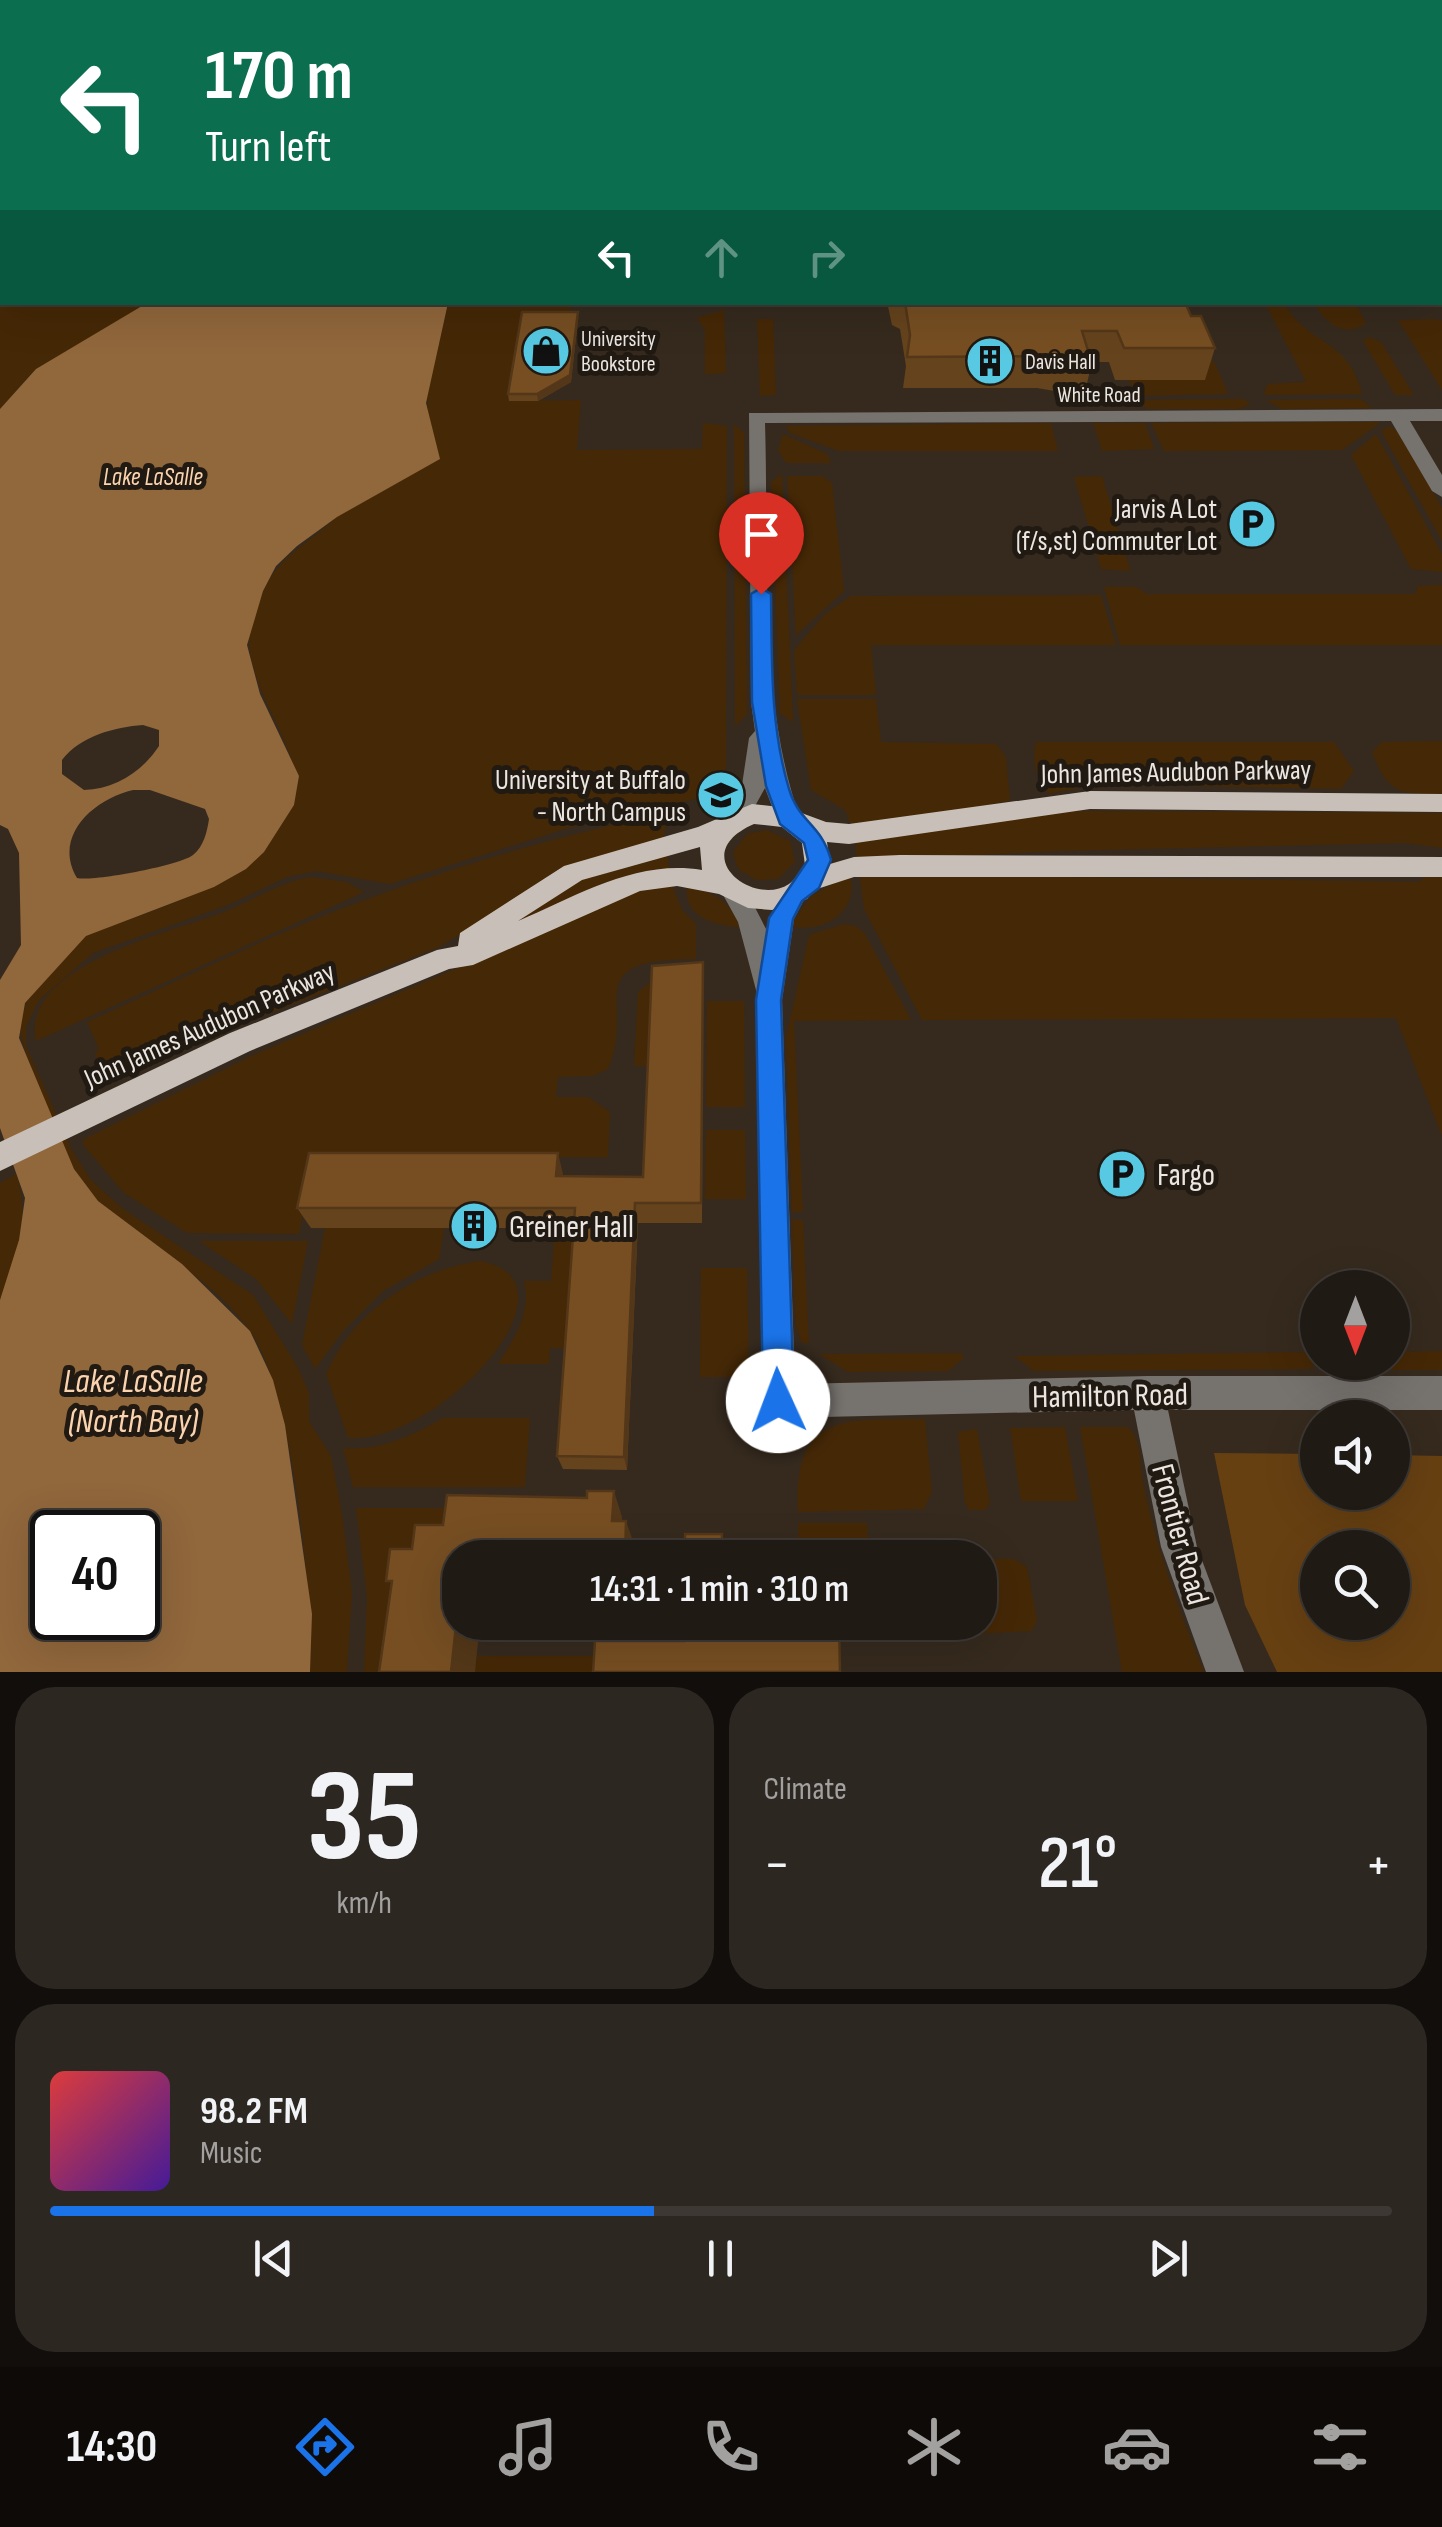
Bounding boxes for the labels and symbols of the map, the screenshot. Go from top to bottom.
shop icon: University Bookstore [520,325,572,377]
place label: University Bookstore [581,326,656,378]
building icon: Davis Hall [964,335,1016,387]
place label: Davis Hall [1025,349,1096,376]
street label: White Road [1057,382,1141,409]
water label: Lake LaSalle [103,462,203,493]
pin [719,492,804,595]
place label: Jarvis A Lot (f/s,st) Commuter Lot [1016,493,1217,558]
parking icon: Jarvis A Lot (f/s,st) Commuter Lot [1226,498,1278,550]
street label: John James Audubon Parkway [1039,754,1312,791]
place label: University at Buffalo - North Campus [495,764,686,829]
school or university icon: University at Buffalo - North Campus [695,769,747,821]
street label: John James Audubon Parkway [78,955,340,1096]
parking icon: Fargo [1096,1148,1148,1200]
place label: Fargo [1157,1156,1215,1195]
building icon: Greiner Hall [448,1200,500,1252]
place label: Greiner Hall [509,1208,634,1247]
north arrow [1300,1270,1410,1380]
position arrow [726,1349,830,1453]
water label: Lake LaSalle (North Bay) [63,1360,203,1443]
street label: Hamilton Road [1032,1376,1188,1417]
street label: Frontier Road [1142,1460,1217,1609]
speed limit sign: 40 [30,1510,160,1640]

